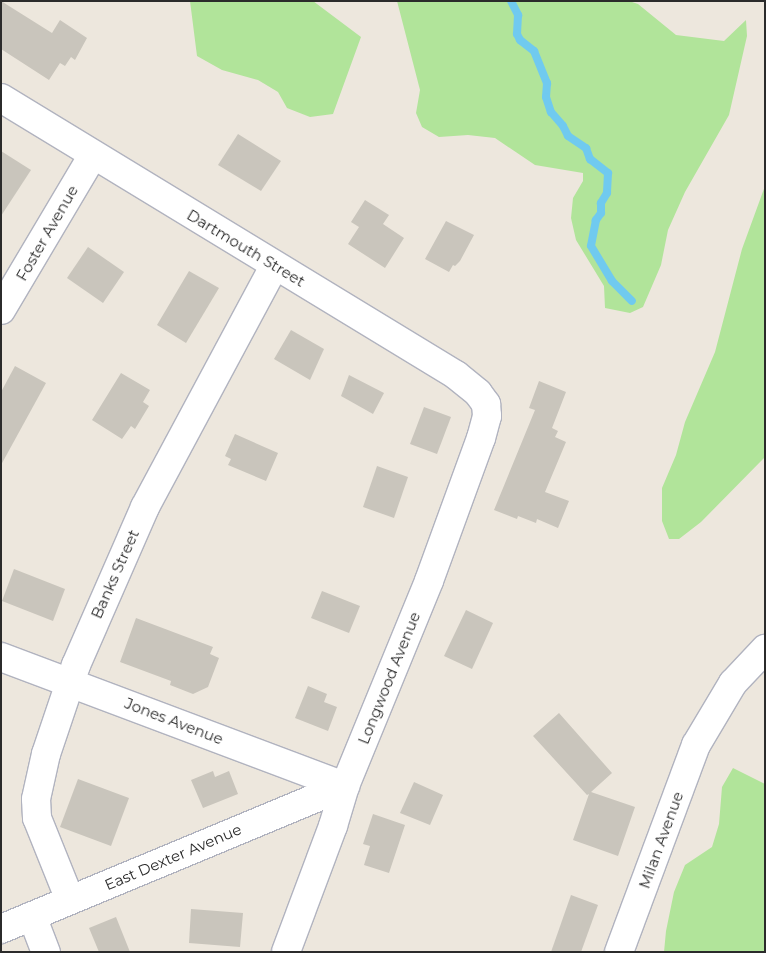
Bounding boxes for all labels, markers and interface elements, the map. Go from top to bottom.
street label: Foster Avenue [12,182,82,284]
street label: Dartmouth Street [184,206,308,290]
street label: Banks Street [87,527,143,621]
street label: Longwood Avenue [354,609,424,747]
street label: Jones Avenue [122,694,226,748]
street label: Milan Avenue [635,789,687,891]
street label: East Dexter Avenue [102,820,244,894]

